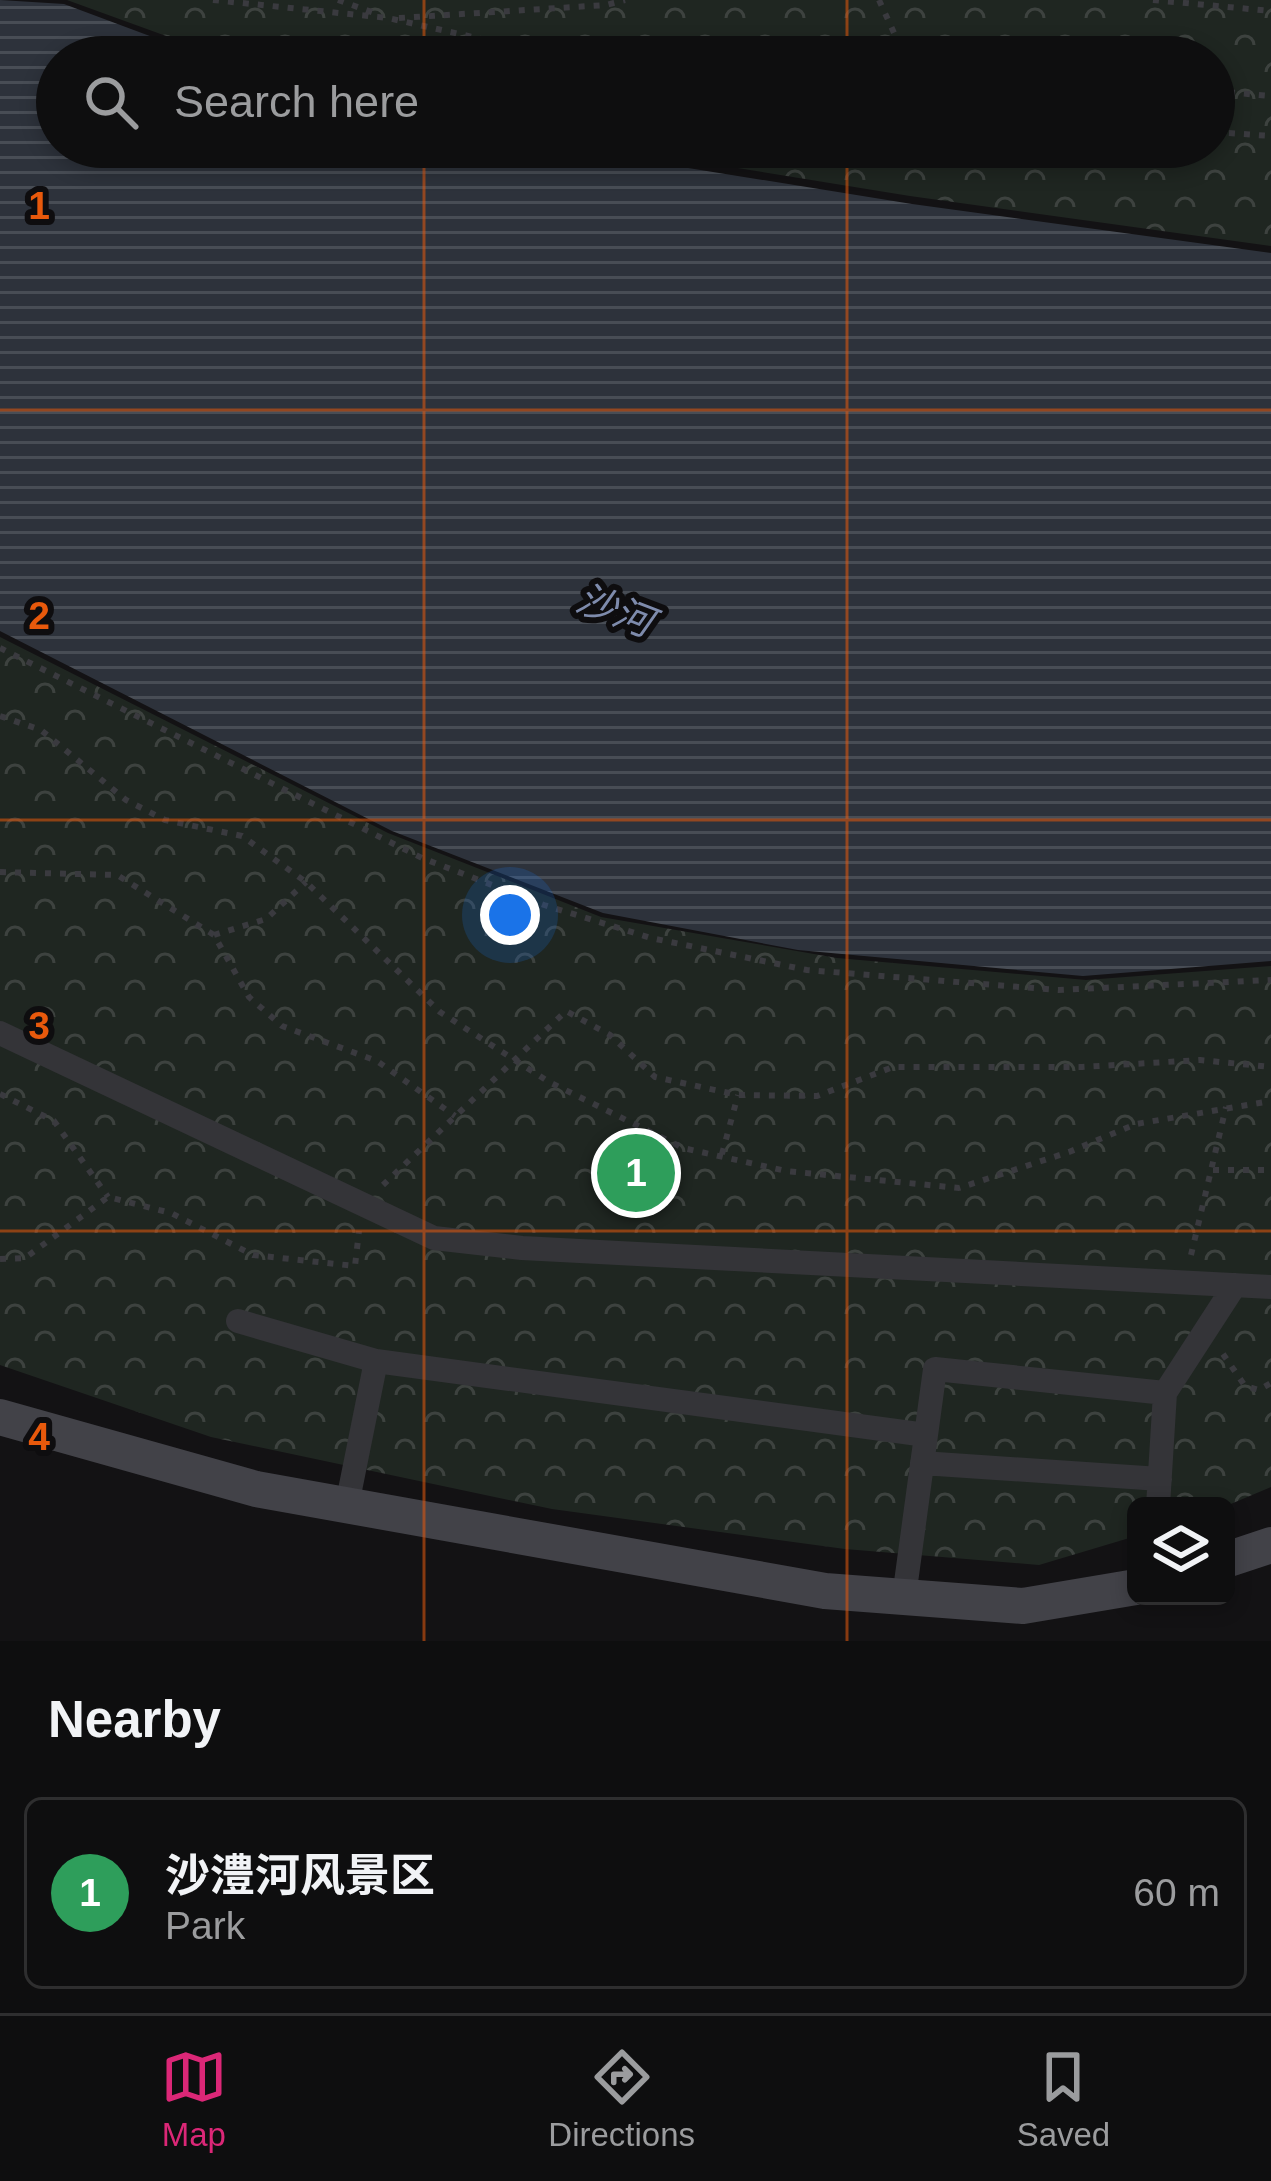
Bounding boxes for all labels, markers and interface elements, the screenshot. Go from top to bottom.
search box [36,36,1235,168]
icon: search [78,69,144,135]
text: Search here [174,76,419,127]
text: 1 [28,184,50,227]
water label: 沙河 [571,576,665,647]
text: 2 [28,594,50,637]
your location [480,885,540,945]
text: 3 [28,1004,50,1047]
pin: 1 [597,1128,675,1218]
text: 4 [28,1415,50,1458]
map controls [1127,1497,1235,1605]
button: layers [1127,1497,1235,1605]
text: Nearby [48,1691,221,1748]
text: 沙澧河风景区 [165,1850,435,1901]
text: 1 [79,1871,101,1914]
text: 60 m [1133,1871,1220,1914]
text: Park [165,1904,245,1947]
tab: Map [161,2044,227,2154]
tab: Directions [548,2044,695,2154]
tab: Saved [1017,2044,1110,2154]

